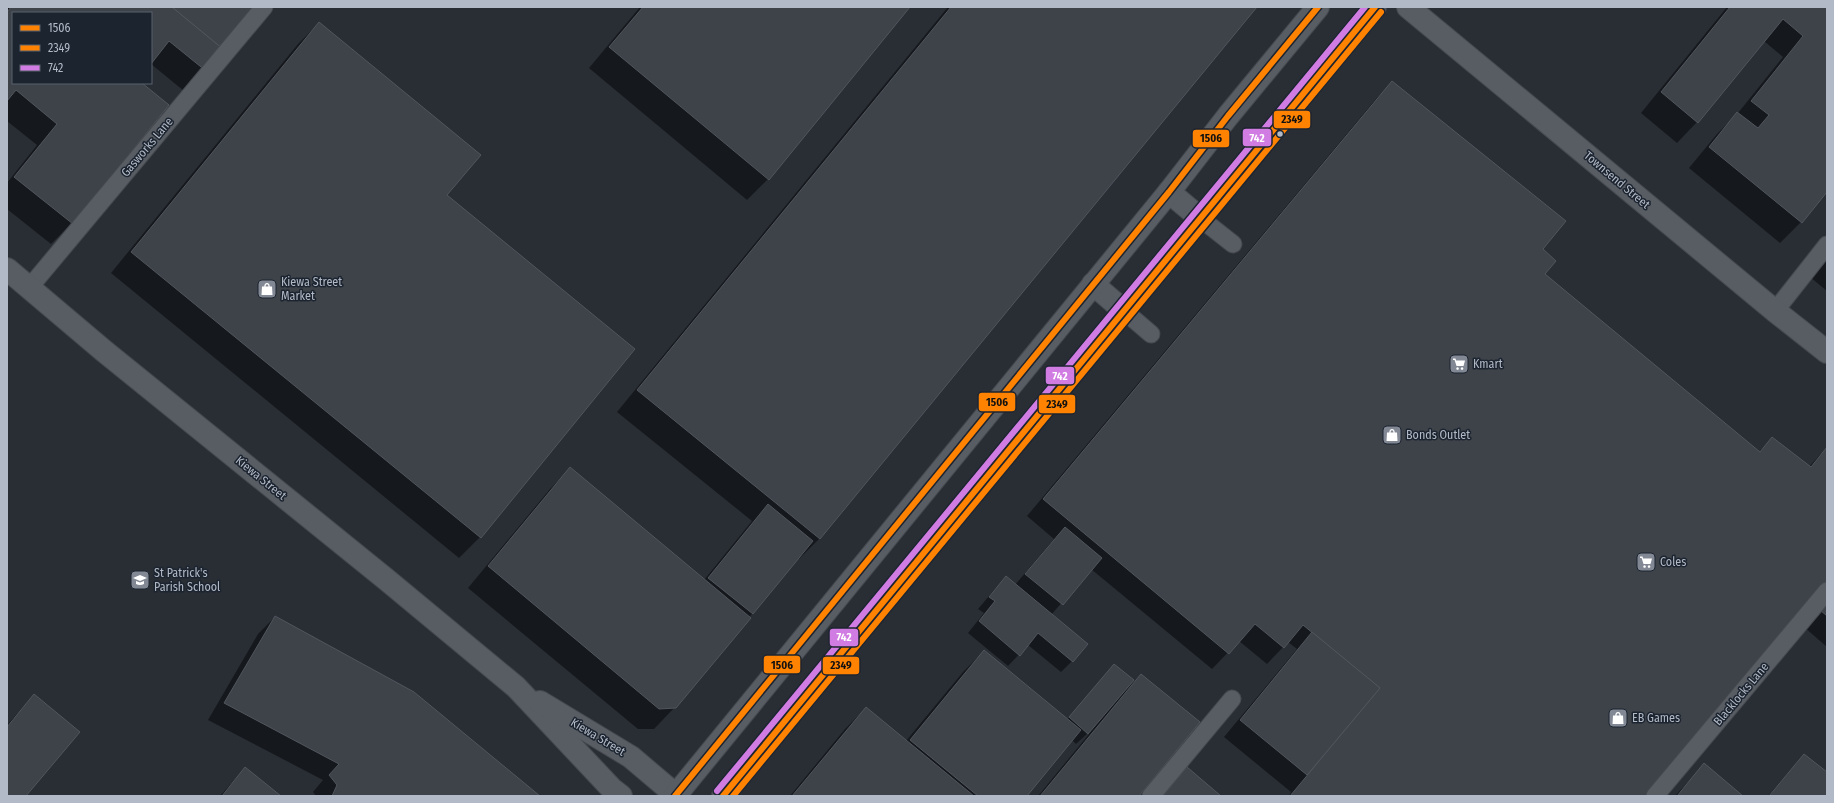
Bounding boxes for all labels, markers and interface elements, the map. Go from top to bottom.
legend [12,12,152,84]
text: 1506 [48,21,70,35]
text: 2349 [48,41,70,55]
text: 742 [48,61,63,75]
line badge: 2349 [1273,110,1311,129]
text: 2349 [1280,113,1303,126]
street label: Gasworks Lane [118,115,176,179]
line badge: 742 [1242,128,1272,147]
line badge: 1506 [1192,129,1230,148]
unlabelled marker [1275,129,1285,139]
text: 1506 [1200,132,1222,145]
text: 742 [1250,132,1264,145]
street label: Townsend Street [1581,148,1653,212]
place label: Kiewa Street Market [281,275,342,303]
shop icon: Kiewa Street Market [256,278,278,300]
supermarket icon: Kmart [1448,353,1470,375]
place label: Kmart [1473,357,1503,371]
line badge: 742 [1045,366,1075,385]
text: 742 [1053,370,1067,383]
line badge: 1506 [978,392,1016,412]
line badge: 2349 [1038,394,1076,414]
text: 1506 [986,396,1008,409]
text: 2349 [1045,398,1068,411]
shop icon: Bonds Outlet [1381,424,1403,446]
place label: Bonds Outlet [1406,428,1470,442]
street label: Kiewa Street [233,453,289,503]
supermarket icon: Coles [1635,551,1657,573]
place label: Coles [1660,555,1686,569]
place label: St Patrick's Parish School [154,566,220,594]
school or university icon: St Patrick's Parish School [129,569,151,591]
line badge: 742 [829,628,859,647]
text: 742 [837,631,851,644]
line badge: 1506 [763,655,801,674]
line badge: 2349 [822,656,860,675]
text: 1506 [771,659,793,672]
text: 2349 [829,659,852,672]
street label: Blacklocks Lane [1711,660,1771,728]
shop icon: EB Games [1607,707,1629,729]
place label: EB Games [1632,711,1680,725]
street label: Kiewa Street [568,715,628,759]

